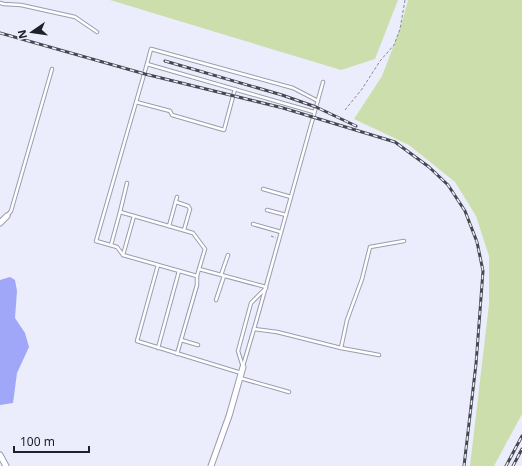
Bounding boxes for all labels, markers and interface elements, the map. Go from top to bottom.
north arrow [12,12,52,52]
text: N [13,28,30,40]
scale bar [14,428,89,454]
text: 100 m [20,433,55,450]

